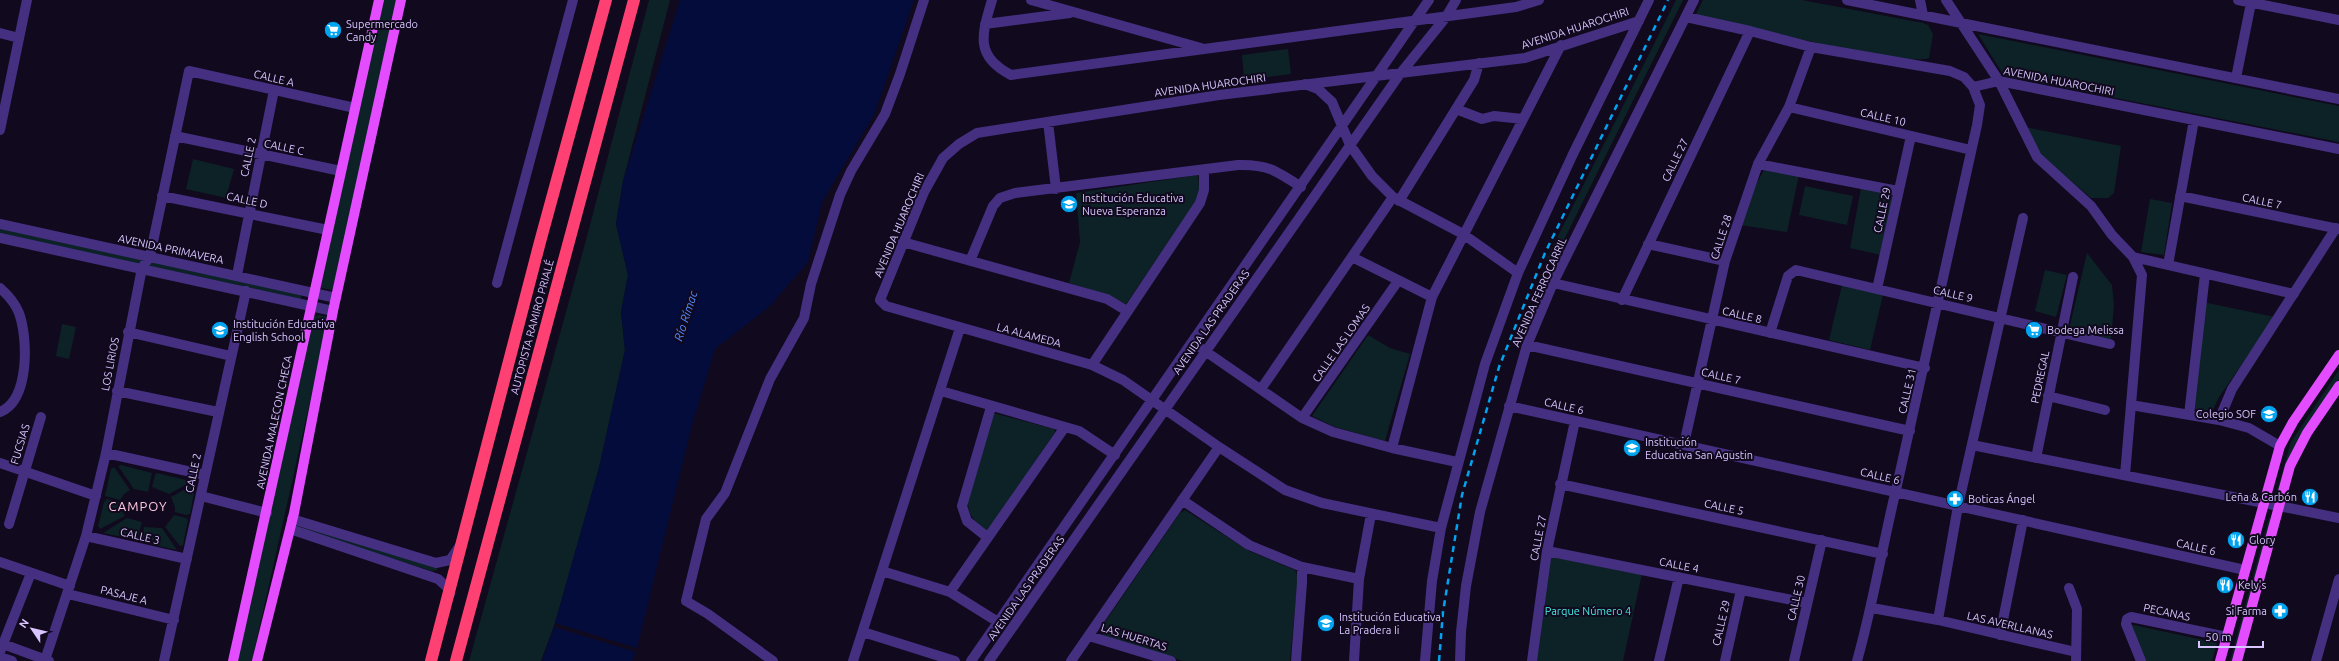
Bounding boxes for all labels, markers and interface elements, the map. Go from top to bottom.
street label: AVENIDA HUAROCHIRI [1520,5,1630,51]
place label: Supermercado Candy [346,18,418,43]
supermarket icon: Supermercado Candy [323,20,343,40]
street label: AVENIDA HUAROCHIRI [2003,64,2115,98]
street label: CALLE A [253,68,296,89]
street label: AVENIDA HUAROCHIRI [1154,71,1266,99]
street label: CALLE 10 [1859,106,1907,128]
street label: CALLE 2 [238,136,258,178]
street label: CALLE 27 [1659,136,1691,184]
street label: CALLE C [263,137,305,157]
street label: AVENIDA HUAROCHIRI [872,171,926,279]
street label: CALLE 29 [1871,186,1893,234]
street label: CALLE D [225,190,269,210]
street label: CALLE 7 [2241,191,2283,211]
place label: Institución Educativa Nueva Esperanza [1082,192,1184,217]
school or university icon: Institución Educativa Nueva Esperanza [1059,194,1079,214]
street label: CALLE 28 [1708,213,1734,261]
street label: AVENIDA PRIMAVERA [117,232,226,266]
street label: AVENIDA FERROCARRIL [1509,235,1569,348]
street label: AUTOPISTA RAMIRO PRIALÉ [507,258,556,396]
street label: AVENIDA LAS PRADERAS [1170,267,1252,376]
street label: CALLE 9 [1932,284,1974,304]
water label: Río Rímac [671,289,700,343]
street label: CALLE LAS LOMAS [1310,302,1372,384]
street label: CALLE 8 [1721,305,1763,325]
place label: Institución Educativa English School [233,318,335,343]
school or university icon: Institución Educativa English School [210,320,230,340]
supermarket icon: Bodega Melissa [2024,320,2044,340]
street label: LA ALAMEDA [995,321,1063,350]
place label: Bodega Melissa [2047,324,2124,336]
street label: LOS LIRIOS [99,336,121,392]
street label: PEDREGAL [2029,349,2052,404]
street label: AVENIDA MALECON CHECA [254,353,294,490]
street label: CALLE 7 [1700,366,1742,386]
street label: CALLE 31 [1896,367,1918,415]
street label: CALLE 6 [1543,396,1585,416]
school or university icon: Colegio SOF [2259,404,2279,424]
place label: Colegio SOF [2196,408,2256,420]
street label: FUCSIAS [8,422,32,466]
place label: Institución Educativa San Agustin [1645,436,1753,461]
school or university icon: Institución Educativa San Agustin [1622,438,1642,458]
street label: CALLE 2 [183,452,203,494]
street label: CALLE 6 [1859,466,1901,486]
restaurant icon: Leña & Carbón [2300,487,2320,507]
pharmacy icon: Boticas Ángel [1945,489,1965,509]
place label: Leña & Carbón [2225,491,2297,503]
place label: Boticas Ángel [1968,492,2035,505]
street label: CALLE 5 [1703,497,1745,517]
district label: CAMPOY [109,499,168,513]
street label: CALLE 27 [1528,514,1548,562]
street label: CALLE 3 [119,526,161,546]
restaurant icon: Glory [2226,530,2246,550]
street label: AVENIDA LAS PRADERAS [985,533,1067,642]
place label: Glory [2249,534,2276,546]
street label: CALLE 6 [2175,537,2217,557]
street label: CALLE 4 [1658,555,1700,575]
street label: CALLE 30 [1785,574,1807,622]
restaurant icon: Kely's [2215,575,2235,595]
place label: Kely's [2238,579,2266,591]
street label: PASAJE A [99,583,150,607]
street label: CALLE 29 [1710,599,1732,647]
street label: PECANAS [2142,601,2192,623]
pharmacy icon: Si Farma [2270,601,2290,621]
park label: Parque Número 4 [1545,605,1631,617]
place label: Si Farma [2226,605,2267,617]
north arrow [12,609,52,649]
street label: LAS AVERLLANAS [1966,609,2054,641]
place label: Institución Educativa La Pradera Ii [1339,611,1441,636]
school or university icon: Institución Educativa La Pradera Ii [1316,613,1336,633]
text: N [17,616,31,630]
street label: LAS HUERTAS [1100,621,1169,653]
scale bar [2199,623,2263,649]
text: 50 m [2205,630,2232,643]

